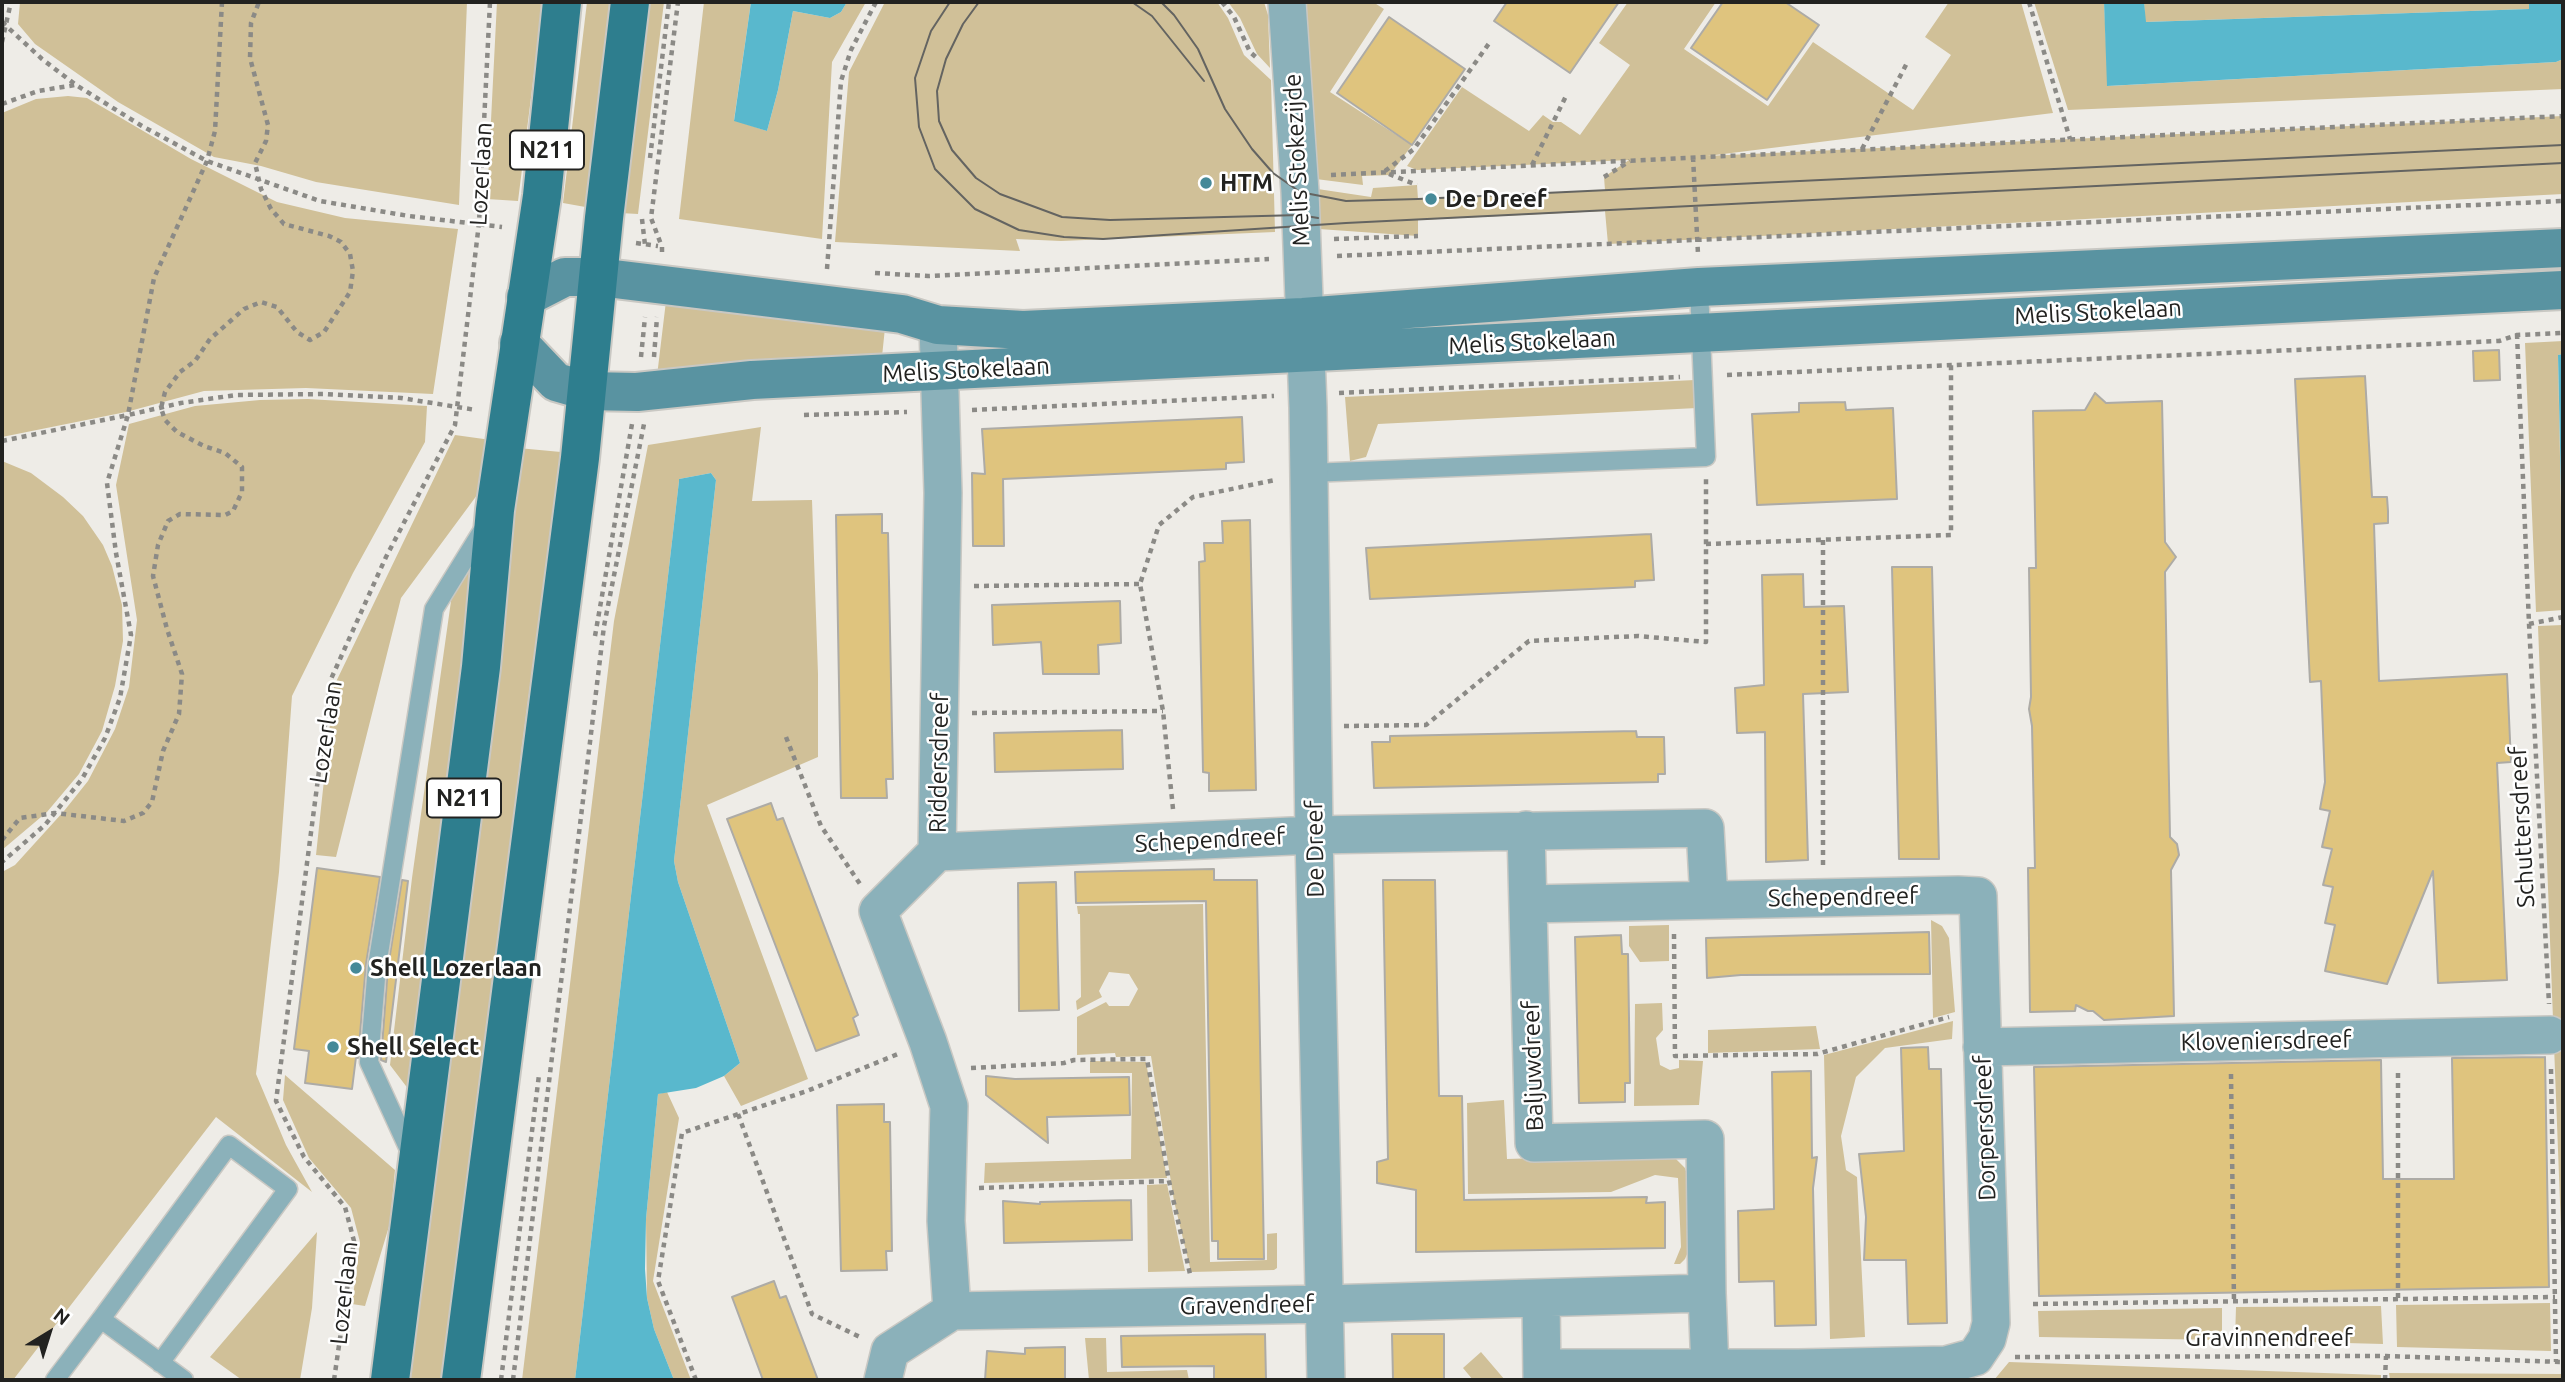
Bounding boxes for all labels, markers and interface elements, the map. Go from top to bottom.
street label: Melis Stokezijde [1278,73,1316,247]
street label: Lozerlaan [464,121,498,227]
road number: N211 [510,130,584,169]
place label: HTM [1220,169,1273,197]
marker: HTM [1198,175,1214,191]
place label: De Dreef [1445,185,1547,213]
marker: De Dreef [1423,191,1439,207]
street label: Melis Stokelaan [2013,293,2183,331]
street label: Melis Stokelaan [1447,323,1617,361]
street label: Melis Stokelaan [881,351,1051,389]
street label: Lozerlaan [304,678,348,786]
street label: Riddersdreef [923,693,955,833]
street label: Schuttersdreef [2503,746,2541,908]
road number: N211 [427,778,501,818]
street label: De Dreef [1300,800,1330,898]
street label: Schependreef [1134,822,1286,858]
street label: Schependreef [1768,881,1918,913]
place label: Shell Lozerlaan [370,954,542,982]
marker: Shell Lozerlaan [348,960,364,976]
street label: Baljuwdreef [1516,1000,1550,1132]
street label: Kloveniersdreef [2180,1025,2352,1057]
place label: Shell Select [347,1033,479,1061]
marker: Shell Select [325,1039,341,1055]
street label: Dorpersdreef [1968,1055,2002,1201]
street label: Lozerlaan [324,1240,364,1346]
street label: Gravendreef [1179,1289,1315,1321]
north arrow [14,1298,84,1368]
text: N [50,1303,74,1329]
street label: Gravinnendreef [2185,1324,2353,1352]

